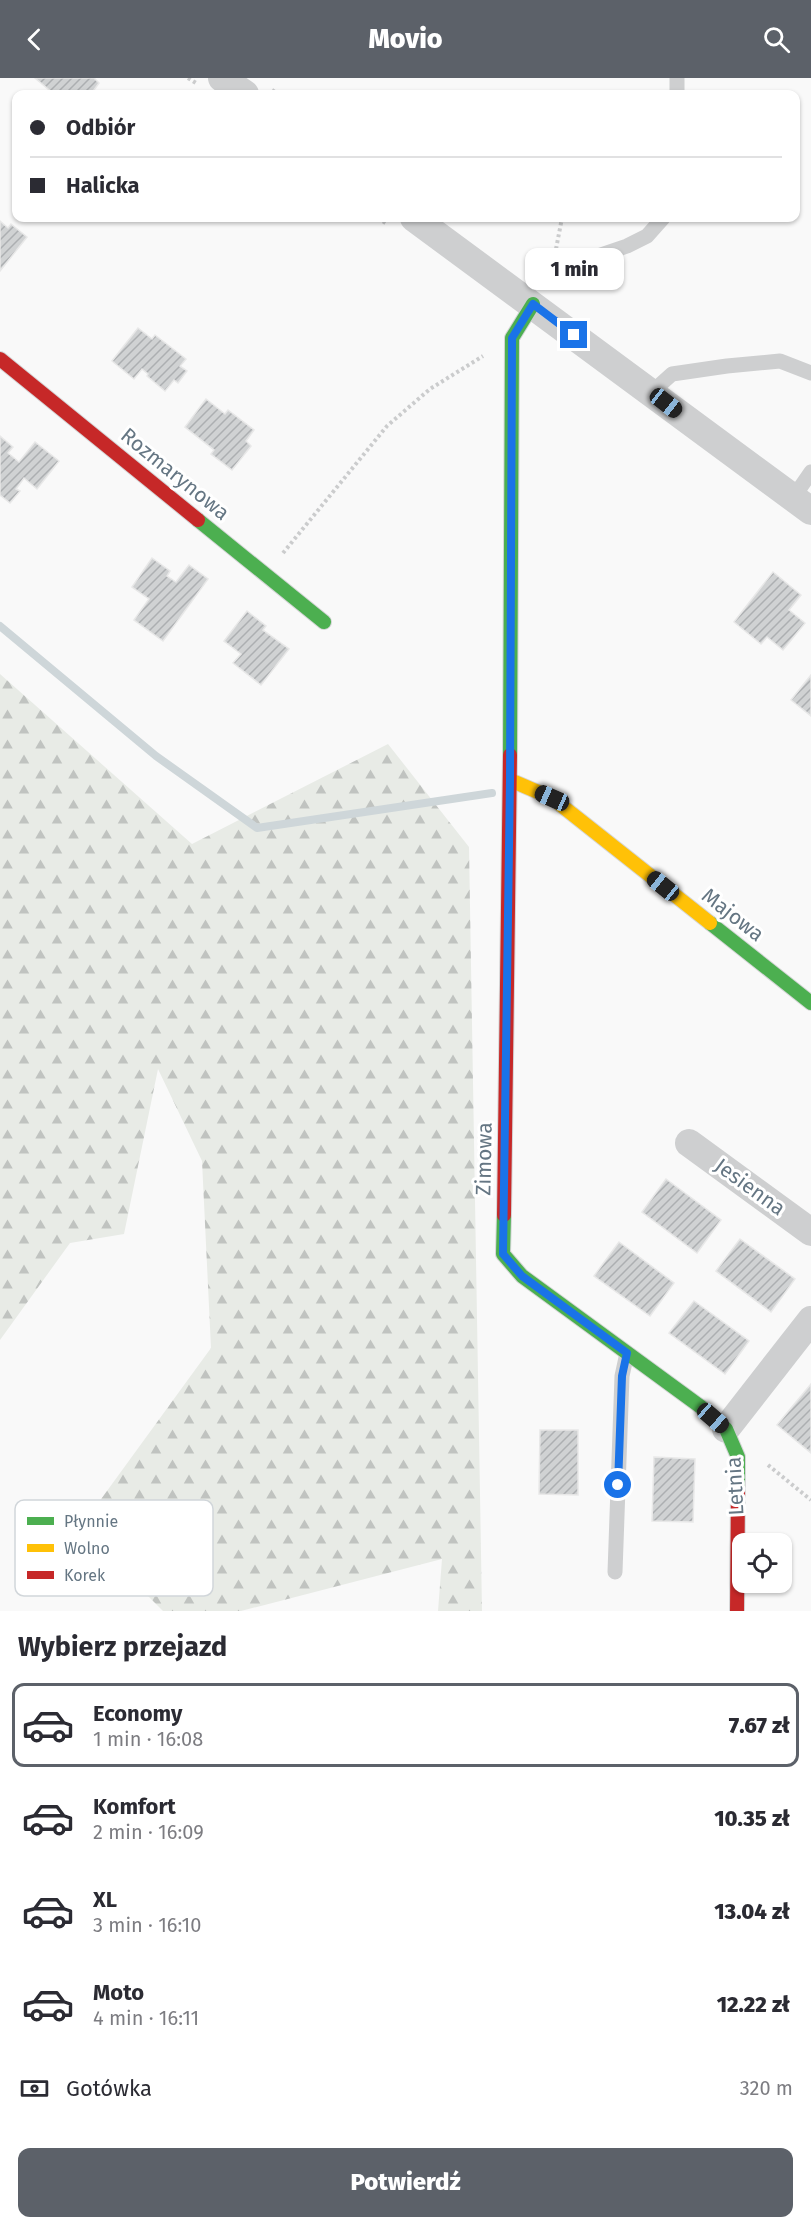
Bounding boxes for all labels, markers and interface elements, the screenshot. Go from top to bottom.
icon: back [18,23,51,56]
text: Movio [368,23,443,55]
icon: search [760,23,793,56]
text: Odbiór [66,114,135,141]
text: Halicka [66,172,140,199]
callout: 1 min [524,248,624,290]
text: 1 min [551,257,598,281]
route end [560,321,587,348]
car [646,385,686,421]
street label: Rozmarynowa [115,422,235,526]
car [532,782,572,814]
car [643,868,683,904]
street label: Majowa [697,883,769,947]
street label: Zimowa [470,1122,498,1196]
street label: Jesienna [710,1153,790,1221]
car [694,1399,732,1437]
street label: Letnia [720,1456,750,1516]
route start [604,1471,631,1498]
legend [15,1500,213,1596]
text: Płynnie [64,1512,118,1531]
map controls [732,1533,792,1593]
button: locate [732,1533,792,1593]
text: Wolno [64,1539,110,1558]
text: Korek [64,1566,106,1585]
text: Wybierz przejazd [18,1631,227,1663]
icon: car [21,1698,75,1752]
text: Economy [93,1700,182,1727]
text: 7.67 zł [729,1712,790,1739]
text: 1 min · 16:08 [93,1727,203,1751]
icon: car [21,1791,75,1845]
text: Komfort [93,1793,176,1820]
text: 10.35 zł [714,1805,790,1832]
text: 2 min · 16:09 [93,1820,204,1844]
icon: car [21,1884,75,1938]
text: XL [93,1886,117,1913]
text: 13.04 zł [714,1898,790,1925]
text: 3 min · 16:10 [93,1913,201,1937]
icon: car [21,1977,75,2031]
text: Moto [93,1979,144,2006]
text: 12.22 zł [717,1991,790,2018]
text: 4 min · 16:11 [93,2006,199,2030]
icon: cash [18,2072,51,2105]
text: Gotówka [66,2075,152,2102]
text: 320 m [740,2076,793,2100]
button: Potwierdź [18,2148,793,2217]

